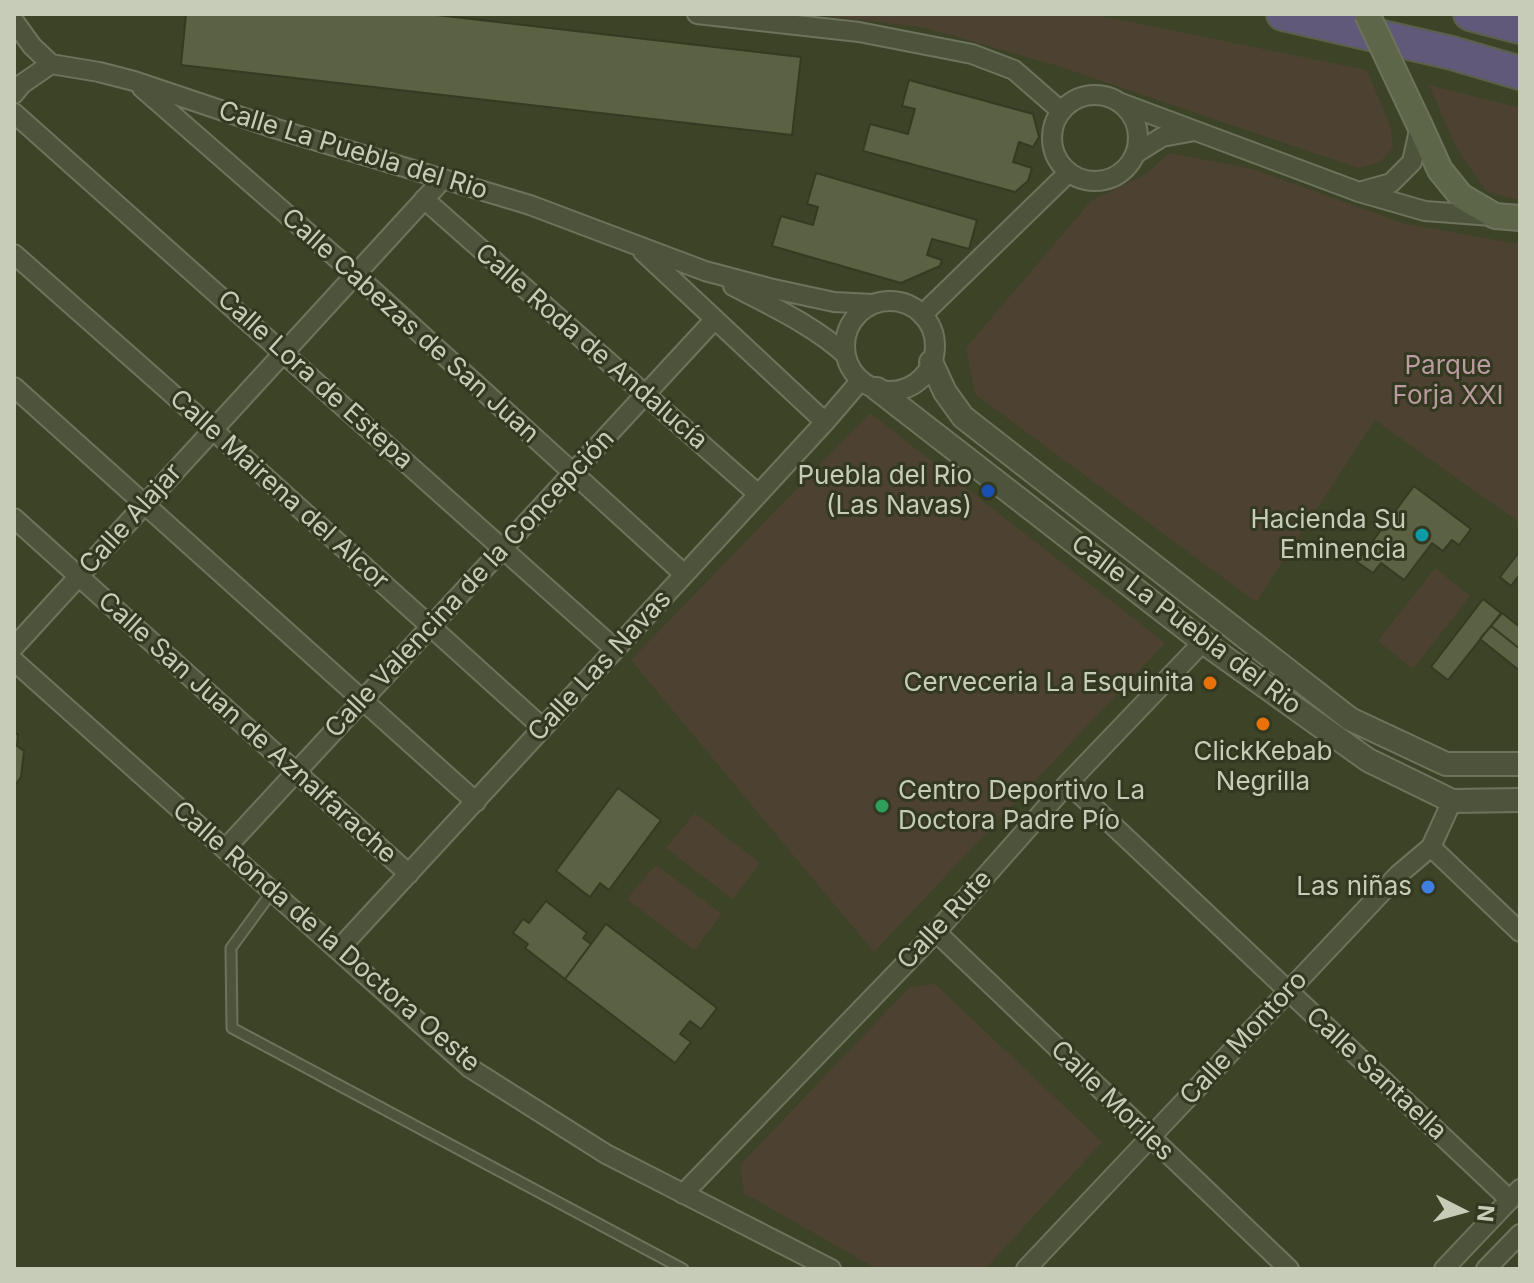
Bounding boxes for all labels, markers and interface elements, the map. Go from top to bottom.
street label: Calle La Puebla del Rio [215,95,491,207]
street label: Calle Cabezas de San Juan [275,202,545,450]
street label: Calle Roda de Andalucía [468,237,714,457]
street label: Calle Lora de Estepa [211,284,419,476]
park label: Parque Forja XXI [1393,350,1503,412]
street label: Calle Mairena del Alcor [163,383,395,597]
street label: Calle Valencina de la Concepción [319,424,621,744]
street label: Calle Alajar [73,457,189,581]
place label: Puebla del Rio (Las Navas) [797,460,972,522]
marker: Puebla del Rio (Las Navas) [979,482,997,500]
place label: Hacienda Su Eminencia [1251,504,1406,566]
marker: Hacienda Su Eminencia [1413,526,1431,544]
street label: Calle La Puebla del Rio [1065,528,1307,722]
street label: Calle Las Navas [522,584,678,748]
street label: Calle San Juan de Aznalfarache [91,586,403,870]
place label: Cerveceria La Esquinita [904,667,1194,699]
marker: Cerveceria La Esquinita [1201,674,1219,692]
marker: ClickKebab Negrilla [1254,715,1272,733]
place label: ClickKebab Negrilla [1193,736,1333,798]
place label: Centro Deportivo La Doctora Padre Pío [898,775,1145,836]
street label: Calle Ronda de la Doctora Oeste [166,795,486,1079]
marker: Centro Deportivo La Doctora Padre Pío [873,797,891,815]
street label: Calle Rute [891,864,999,976]
place label: Las niñas [1296,871,1412,903]
marker: Las niñas [1419,878,1437,896]
street label: Calle Montoro [1174,965,1314,1111]
street label: Calle Santaella [1299,1001,1453,1147]
street label: Calle Moriles [1044,1034,1180,1168]
north arrow [1422,1171,1502,1251]
text: N [1472,1204,1500,1223]

